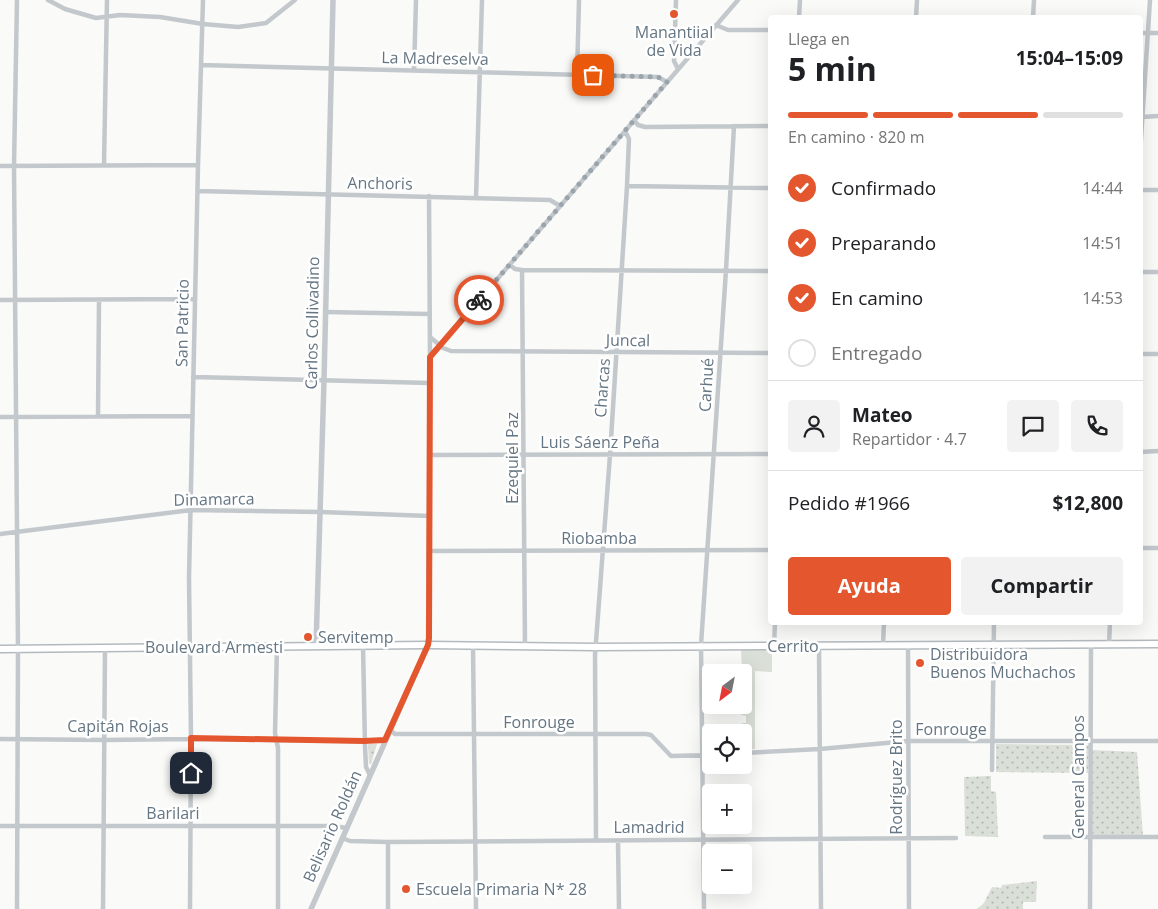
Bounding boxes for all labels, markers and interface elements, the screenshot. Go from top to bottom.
marker: Manantiial de Vida [668,8,680,20]
place label: Manantiial de Vida [635,21,713,61]
text: Llega en [788,28,850,50]
text: 15:04–15:09 [1016,45,1123,71]
street label: La Madreselva [381,46,489,70]
text: 5 min [788,47,877,90]
pin [572,54,614,96]
icon: bag [579,61,607,89]
text: En camino · 820 m [788,126,925,148]
street label: Anchoris [347,171,413,195]
icon: check [788,174,816,202]
text: Confirmado [831,175,936,201]
text: 14:44 [1082,177,1123,199]
icon: check [788,229,816,257]
text: Preparando [831,230,936,256]
text: 14:51 [1082,232,1123,254]
street label: Carlos Collivadino [300,256,324,390]
courier [454,275,504,325]
street label: San Patricio [170,279,194,367]
icon: check [788,284,816,312]
text: En camino [831,285,923,311]
icon: bike [465,286,493,314]
text: 14:53 [1082,287,1123,309]
street label: Juncal [604,329,650,351]
text: Entregado [831,340,922,366]
street label: Carhué [694,357,718,413]
street label: Charcas [589,358,615,418]
button: person [788,400,840,452]
button: chat [1007,400,1059,452]
button: phone [1071,400,1123,452]
text: Mateo [852,402,913,428]
street label: Ezequiel Paz [501,412,523,504]
text: Repartidor · 4.7 [852,428,967,450]
street label: Luis Sáenz Peña [540,431,660,453]
street label: Dinamarca [173,487,255,511]
text: Pedido #1966 [788,490,910,516]
text: $12,800 [1052,490,1123,516]
street label: Riobamba [561,527,637,549]
button: Ayuda [788,557,951,615]
button: Compartir [961,557,1123,615]
place label: Servitemp [318,626,394,648]
marker: Servitemp [302,631,314,643]
street label: Cerrito [767,635,819,657]
street label: Boulevard Armesti [145,636,283,658]
place label: Distribuidora Buenos Muchachos [930,643,1076,683]
marker: Distribuidora Buenos Muchachos [914,657,926,669]
north arrow [702,664,752,714]
map controls [702,664,752,894]
street label: Fonrouge [503,711,575,733]
street label: Capitán Rojas [67,715,169,737]
street label: General Campos [1067,715,1089,839]
street label: Fonrouge [915,718,987,740]
street label: Rodríguez Brito [885,719,907,835]
button: locate [702,724,752,774]
pin [170,752,212,794]
icon: home [177,759,205,787]
street label: Belisario Roldán [297,767,367,885]
button: + [702,784,752,834]
street label: Barilari [146,802,200,824]
street label: Lamadrid [613,816,685,838]
button: − [702,844,752,894]
place label: Escuela Primaria N* 28 [416,878,587,900]
marker: Escuela Primaria N* 28 [400,883,412,895]

